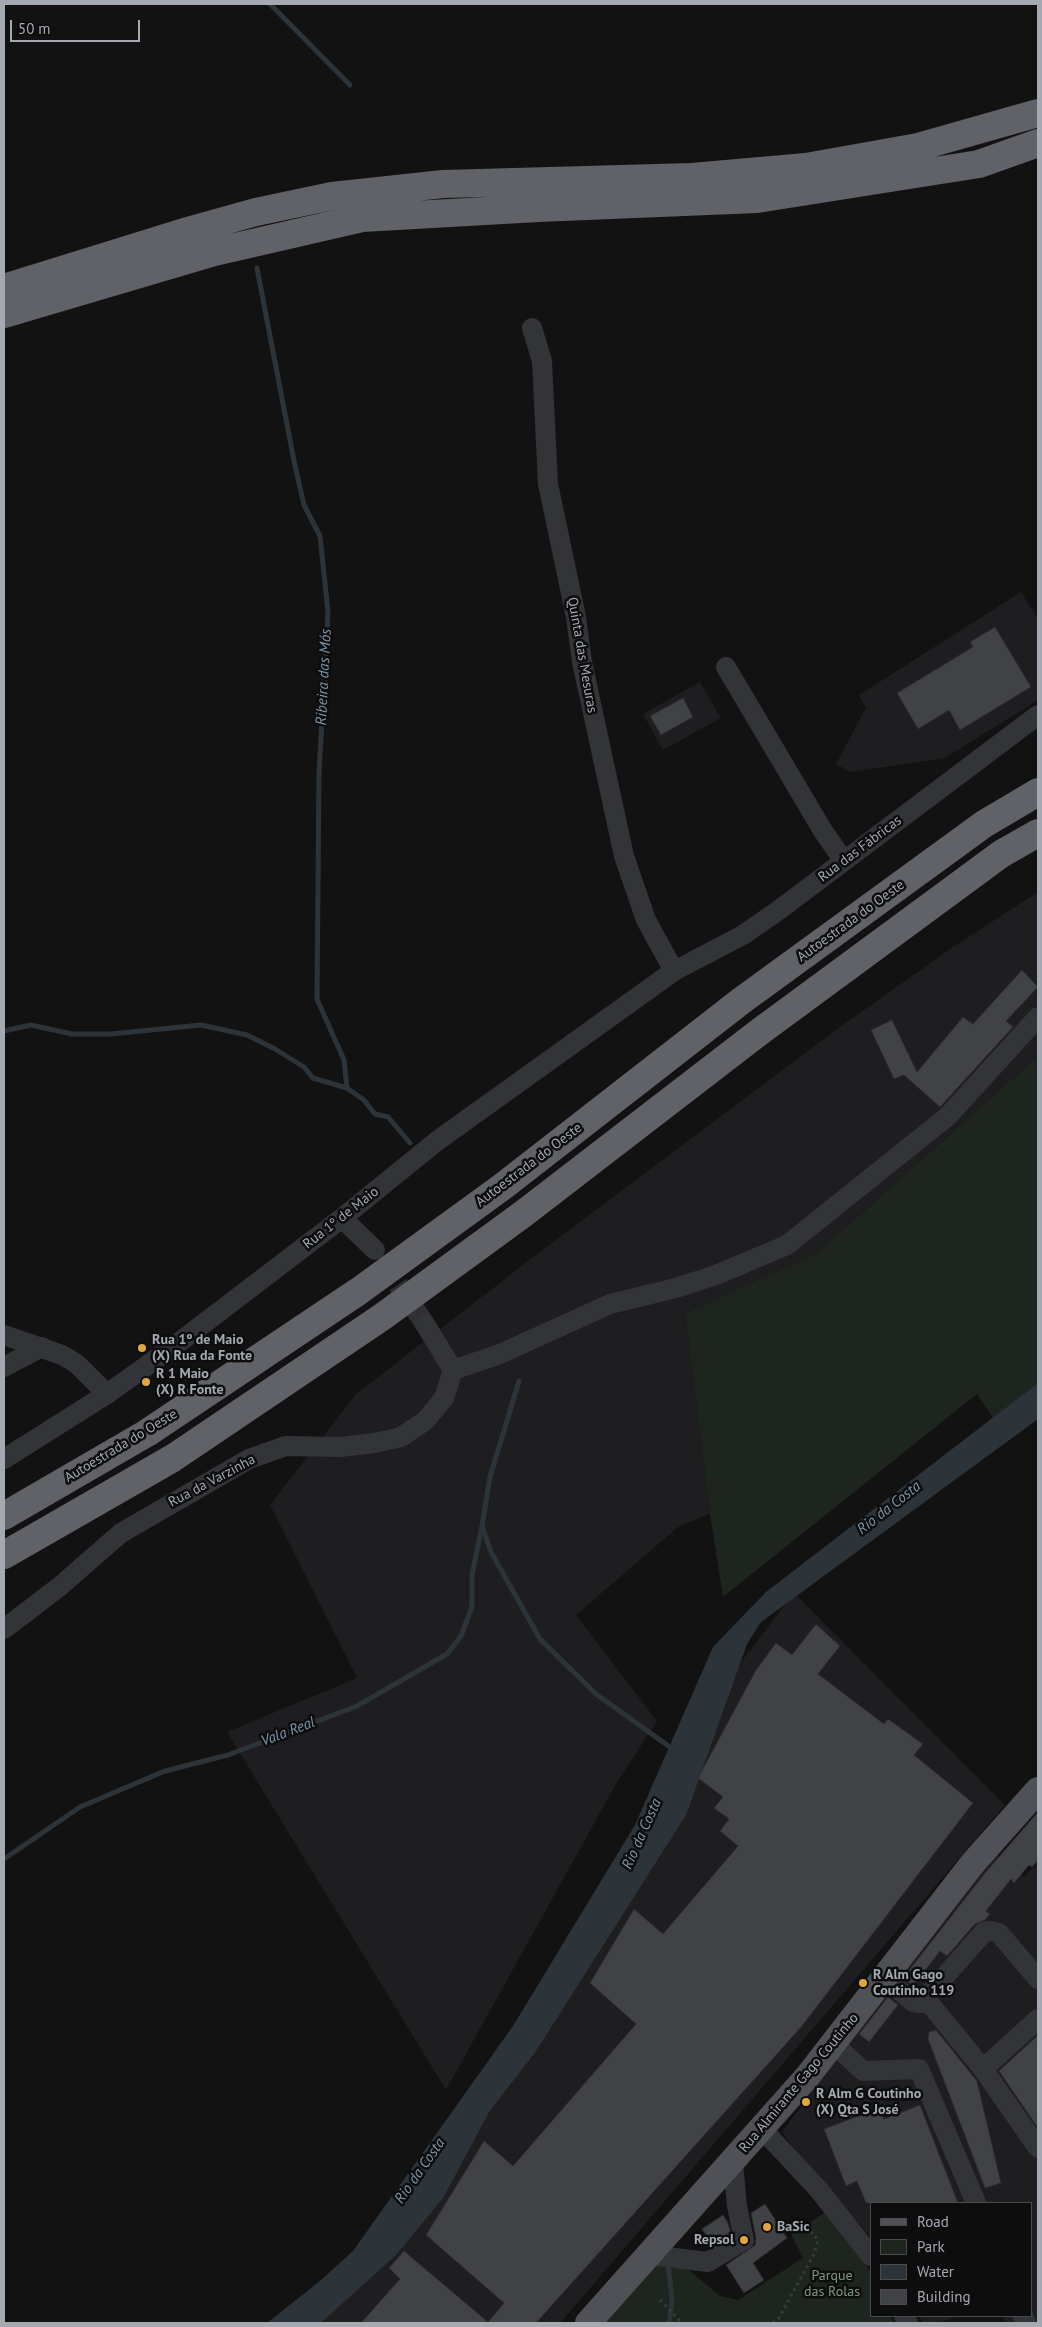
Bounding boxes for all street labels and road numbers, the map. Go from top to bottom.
street label: Quinta das Mesuras [564,596,600,714]
street label: Rua das Fábricas [815,812,905,886]
street label: Autoestrada do Oeste [794,876,908,966]
street label: Autoestrada do Oeste [473,1120,585,1210]
street label: Rua 1º de Maio [300,1183,382,1253]
street label: Autoestrada do Oeste [62,1406,180,1486]
street label: Rua da Varzinha [166,1451,258,1511]
street label: Rua Almirante Gago Coutinho [736,2010,862,2156]

